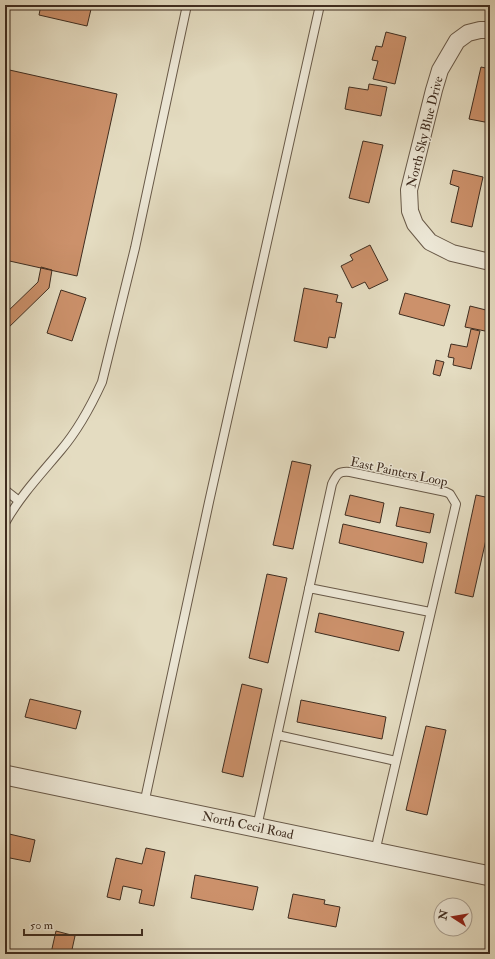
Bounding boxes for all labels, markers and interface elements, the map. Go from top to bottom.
street label: North Sky Blue Drive [403,74,448,190]
street label: East Painters Loop [349,454,450,491]
street label: North Cecil Road [201,808,296,843]
north arrow [433,897,473,937]
text: N [436,908,451,922]
scale bar [24,911,142,937]
text: 50 m [30,918,54,933]

